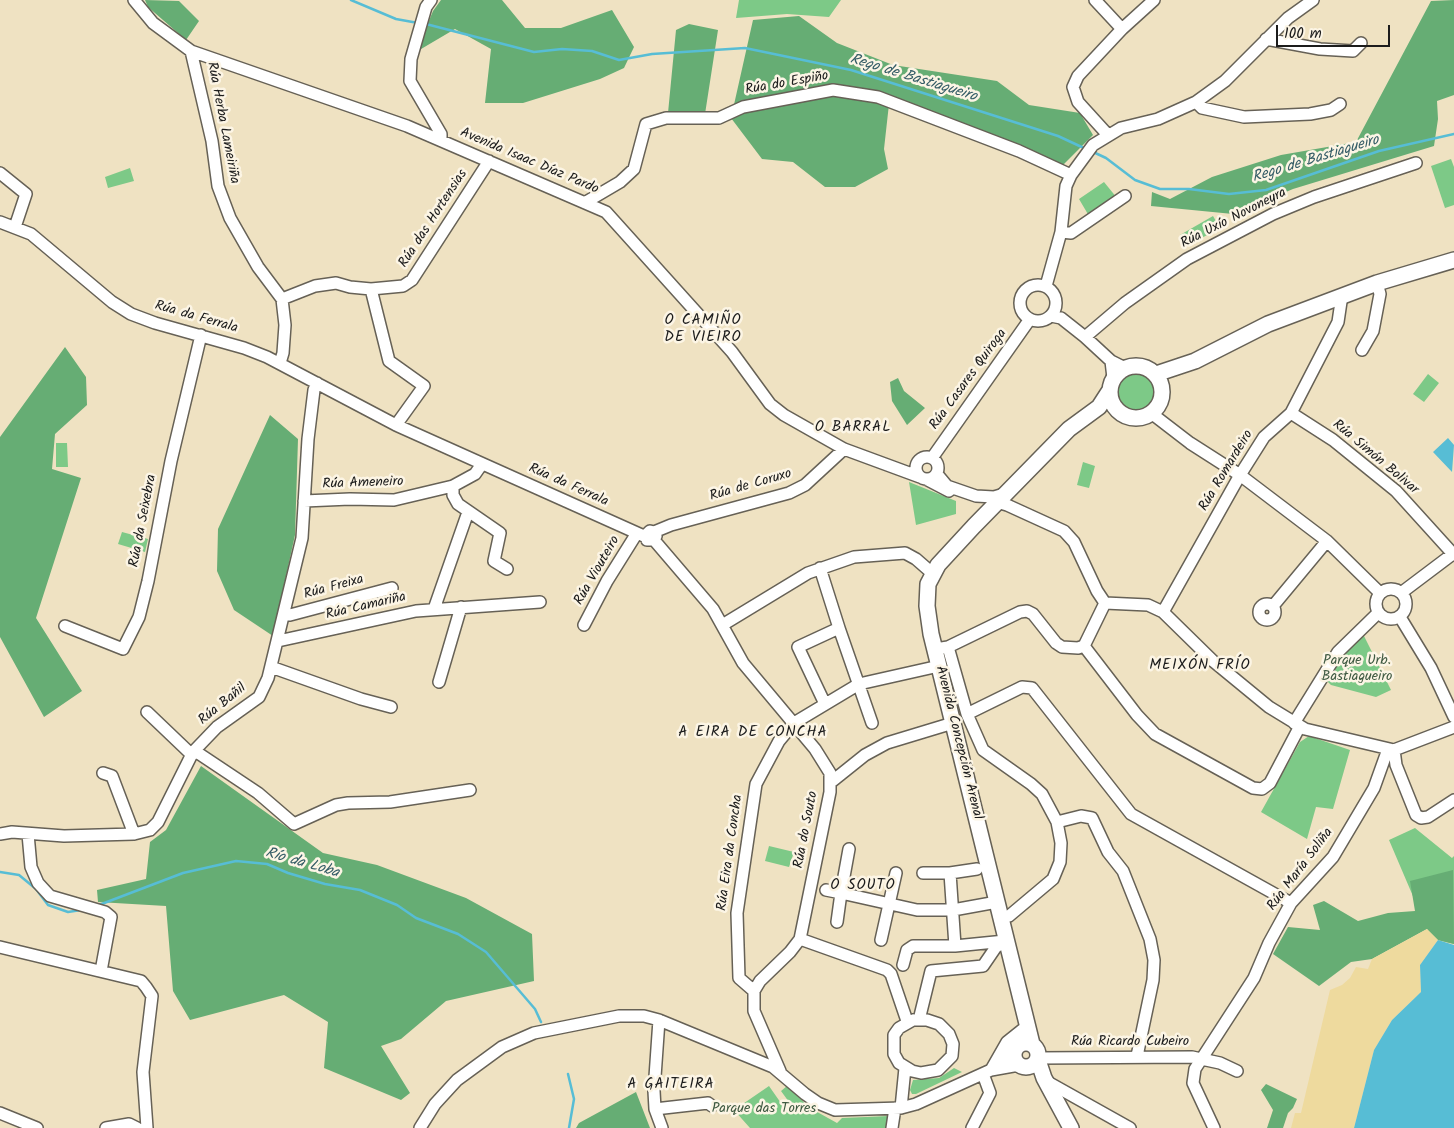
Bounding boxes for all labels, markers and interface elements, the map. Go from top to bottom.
scale bar [1279,15,1393,47]
text: 100 m [1284,22,1322,46]
water label: Rego de Bastiagueiro [847,51,979,107]
street label: Rúa Herba Lameiriña [202,61,242,185]
street label: Rúa do Espiño [744,68,830,100]
street label: Avenida Isaac Díaz Pardo [457,125,601,199]
water label: Rego de Bastiagueiro [1250,132,1382,188]
street label: Rúa das Hortensias [396,167,472,271]
street label: Rúa Uxío Novoneyra [1178,185,1290,253]
street label: Rúa da Ferrala [153,298,239,338]
district label: O CAMIÑO DE VIEIRO [663,312,743,347]
street label: Rúa Casares Quiroga [927,326,1011,434]
street label: Rúa Simón Bolivar [1328,417,1422,499]
district label: O BARRAL [814,419,892,437]
street label: Rúa Romardeiro [1196,427,1258,515]
street label: Rúa da Ferrala [525,461,611,511]
street label: Rúa de Coruxo [708,466,794,506]
street label: Rúa da Seixebra [127,473,161,569]
street label: Rúa Ameneiro [322,474,404,494]
street label: Rúa Viouteiro [571,533,625,609]
street label: Rúa Freixa [302,572,366,604]
street label: Rúa Camariña [324,590,408,624]
park label: Parque Urb. Bastiagueiro [1322,654,1392,686]
district label: MEIXÓN FRÍO [1148,657,1252,675]
street label: Avenida Concepción Arenal [931,664,985,822]
street label: Rúa Bañil [196,681,250,729]
district label: A EIRA DE CONCHA [676,724,830,742]
street label: Rúa do Souto [791,790,823,870]
street label: Rúa Eira da Concha [715,794,747,912]
street label: Rúa María Soliña [1264,825,1338,915]
water label: Río da Loba [263,845,341,883]
district label: O SOUTO [829,877,897,895]
street label: Rúa Ricardo Cubeiro [1071,1035,1189,1051]
district label: A GAITEIRA [626,1076,716,1094]
park label: Parque das Torres [712,1102,816,1118]

